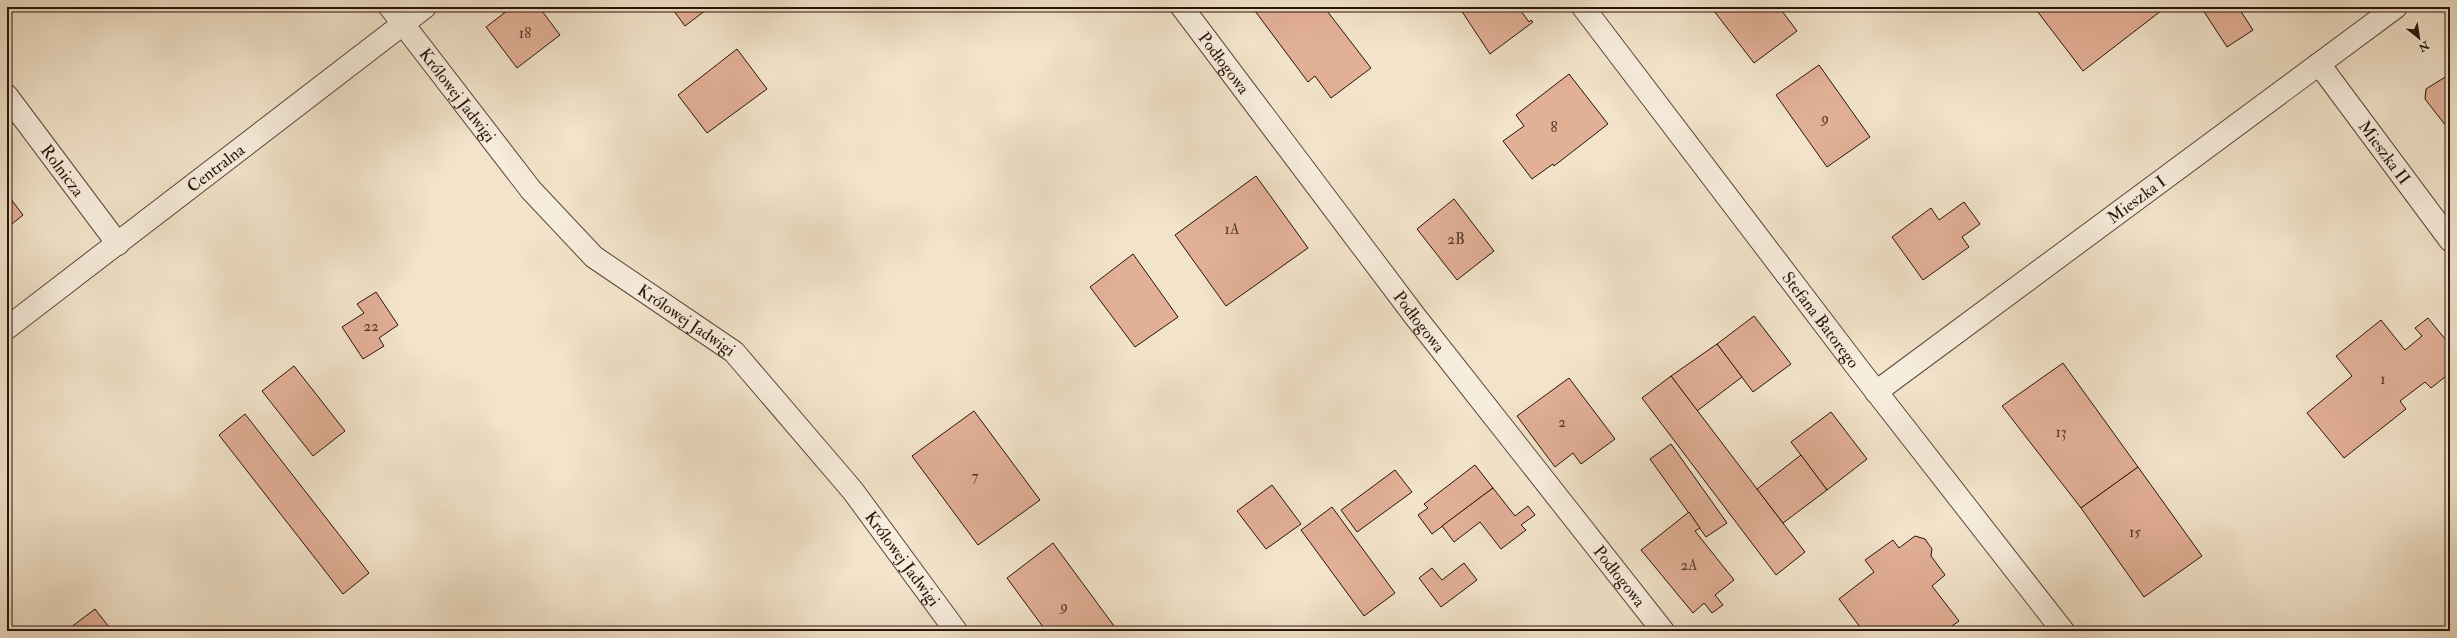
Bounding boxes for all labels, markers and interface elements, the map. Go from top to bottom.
north arrow [2399,18,2439,58]
house number: 18 [519,24,531,43]
street label: Podłogowa [1194,28,1255,99]
text: N [2415,38,2432,55]
street label: Królowej Jadwigi [415,44,501,147]
house number: 9 [1820,109,1829,128]
street label: Mieszka II [2354,116,2415,188]
house number: 8 [1550,118,1558,137]
street label: Centralna [183,138,249,197]
street label: Rolnicza [36,140,90,201]
street label: Mieszka I [2103,171,2170,228]
house number: 1A [1225,220,1240,239]
house number: 2B [1447,230,1465,249]
street label: Stefana Batorego [1778,267,1864,372]
street label: Królowej Jadwigi [634,279,740,361]
street label: Podłogowa [1389,286,1450,357]
house number: 22 [363,317,379,336]
house number: 1 [2380,370,2386,389]
house number: 2 [1558,413,1566,432]
house number: 13 [2055,423,2067,442]
house number: 7 [972,467,979,486]
street label: Królowej Jadwigi [861,507,945,611]
house number: 15 [2129,523,2141,542]
street label: Podłogowa [1589,541,1651,612]
house number: 2A [1680,556,1698,575]
house number: 9 [1059,597,1068,616]

